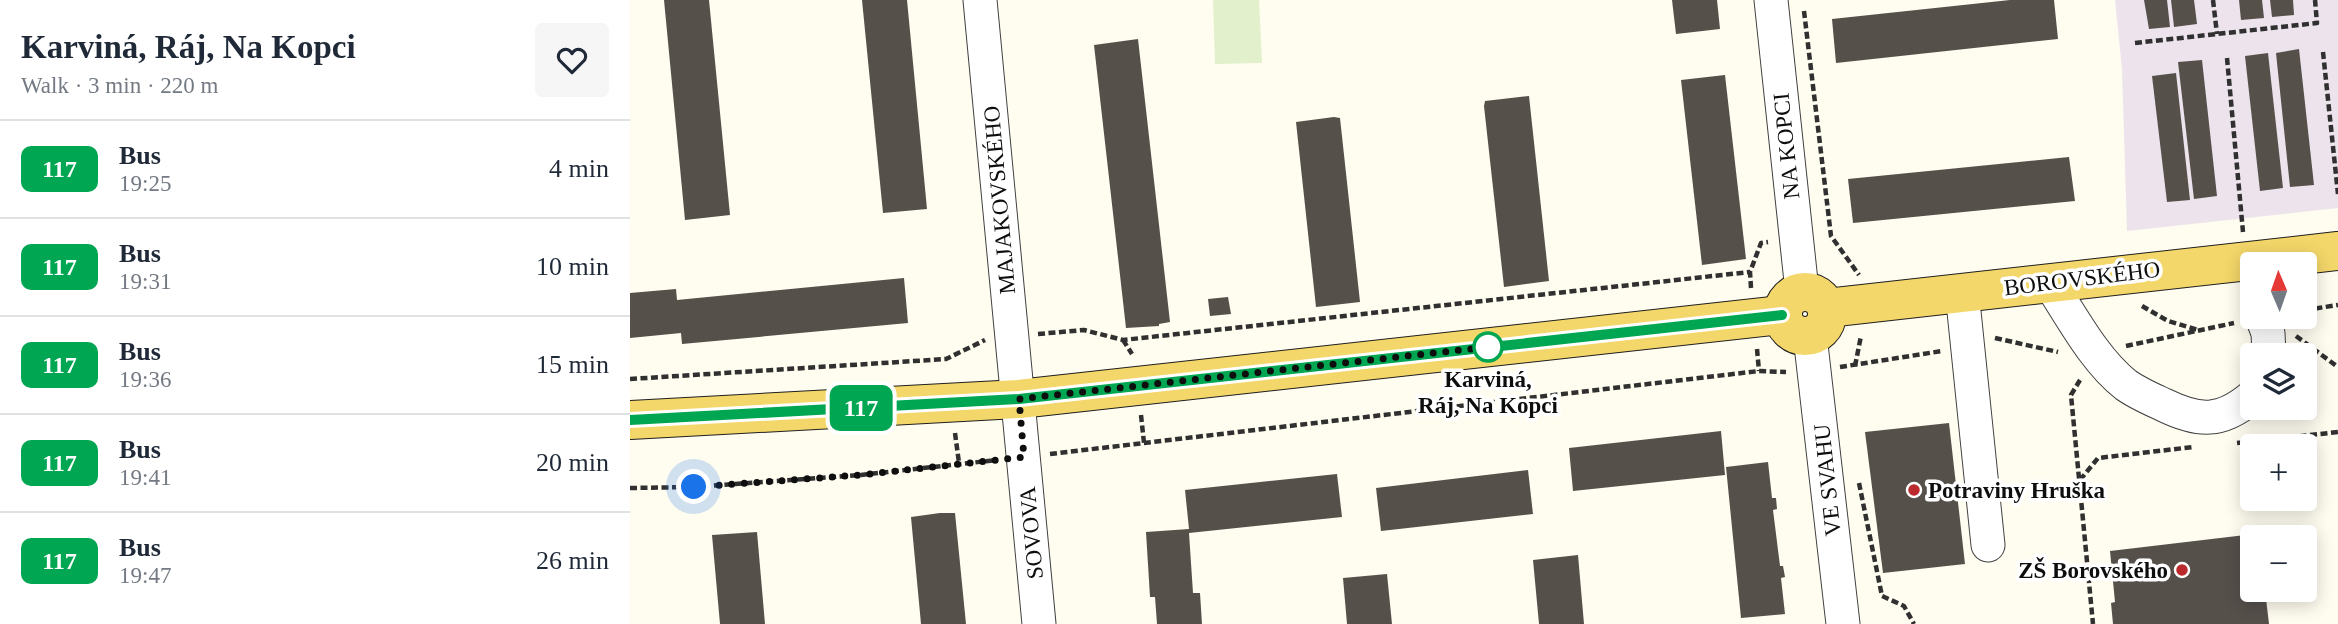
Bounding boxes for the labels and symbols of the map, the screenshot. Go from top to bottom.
street label: NA KOPCI [1768,92,1805,200]
street label: MAJAKOVSKÉHO [979,105,1020,295]
north arrow [2240,252,2317,329]
street label: BOROVSKÉHO [2003,257,2162,300]
marker: Karviná, Ráj, Na Kopci [1473,332,1503,362]
place label: Karviná, Ráj, Na Kopci [1418,367,1559,418]
line badge: 117 [821,385,901,431]
street label: VE SVAHU [1809,422,1846,537]
your location [676,469,711,504]
place label: Potraviny Hruška [1928,478,2105,503]
marker: Potraviny Hruška [1906,482,1922,498]
street label: SOVOVA [1015,485,1048,580]
place label: ZŠ Borovského [2018,557,2168,583]
marker: ZŠ Borovského [2174,562,2190,578]

